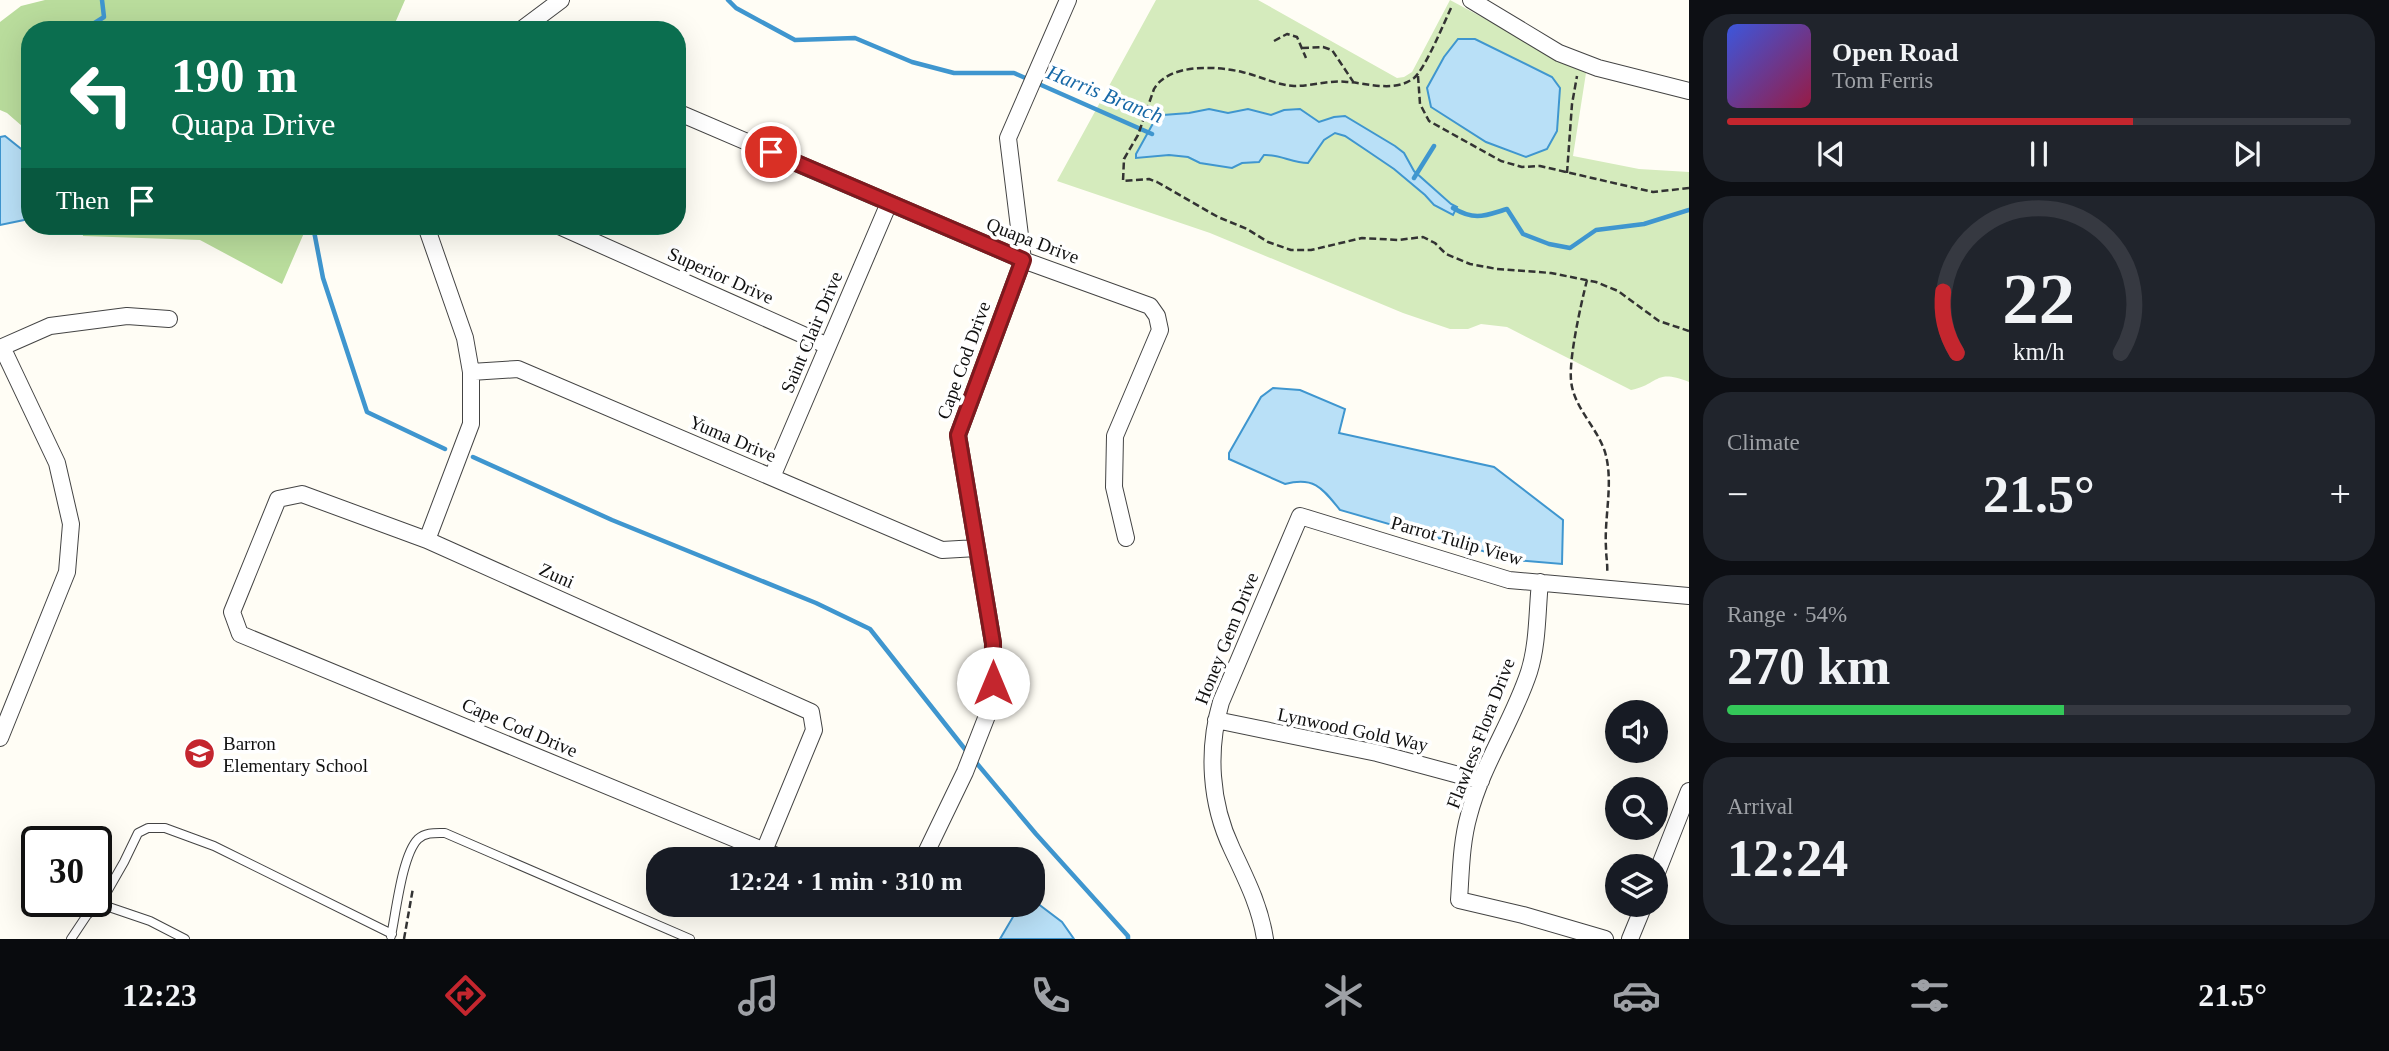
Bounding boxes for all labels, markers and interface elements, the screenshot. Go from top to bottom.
text: Open Road [1832,38,1958,67]
text: 190 m [171,48,298,103]
icon: left [56,49,147,140]
water label: Harris Branch [1043,59,1167,128]
text: Tom Ferris [1832,68,1933,93]
text: Quapa Drive [171,106,335,142]
pin [741,122,801,182]
icon: arrive [752,133,790,171]
icon: previous [1812,135,1850,173]
icon: pause [2020,135,2058,173]
icon: next [2228,135,2266,173]
icon: arrive [123,182,161,220]
text: Then [56,186,109,215]
street label: Quapa Drive [983,213,1082,268]
street label: Superior Drive [665,243,777,308]
text: 22 [2003,259,2075,340]
street label: Saint Clair Drive [776,268,846,396]
street label: Cape Cod Drive [932,299,994,422]
text: km/h [2013,338,2065,365]
street label: Yuma Drive [686,411,779,466]
text: Climate [1727,430,1800,455]
text: 21.5° [1983,466,2095,523]
text: − [1727,473,1748,515]
text: + [2330,473,2351,515]
street label: Parrot Tulip View [1389,512,1525,569]
street label: Zuni [536,559,577,592]
street label: Honey Gem Drive [1190,569,1262,707]
text: Range · 54% [1727,602,1847,627]
text: 270 km [1727,638,1890,695]
position arrow [956,646,1030,720]
street label: Flawless Flora Drive [1442,655,1519,811]
street label: Cape Cod Drive [459,694,581,761]
map controls [1605,700,1668,917]
button: sound [1605,700,1668,763]
street label: Lynwood Gold Way [1276,703,1431,756]
place label: Barron Elementary School [223,733,368,776]
school or university icon: Barron Elementary School [183,737,217,771]
button: search [1605,777,1668,840]
text: Arrival [1727,794,1793,819]
speed limit sign: 30 [21,826,112,917]
text: 12:24 [1727,830,1848,887]
button: layers [1605,854,1668,917]
text: 12:24 · 1 min · 310 m [729,867,963,896]
icon: directions [441,971,490,1020]
icon: music [734,971,783,1020]
icon: phone [1026,971,1075,1020]
icon: climate [1319,971,1368,1020]
icon: car [1612,971,1661,1020]
icon: filters [1905,971,1954,1020]
text: 12:23 [122,977,197,1013]
text: 21.5° [2198,977,2267,1013]

